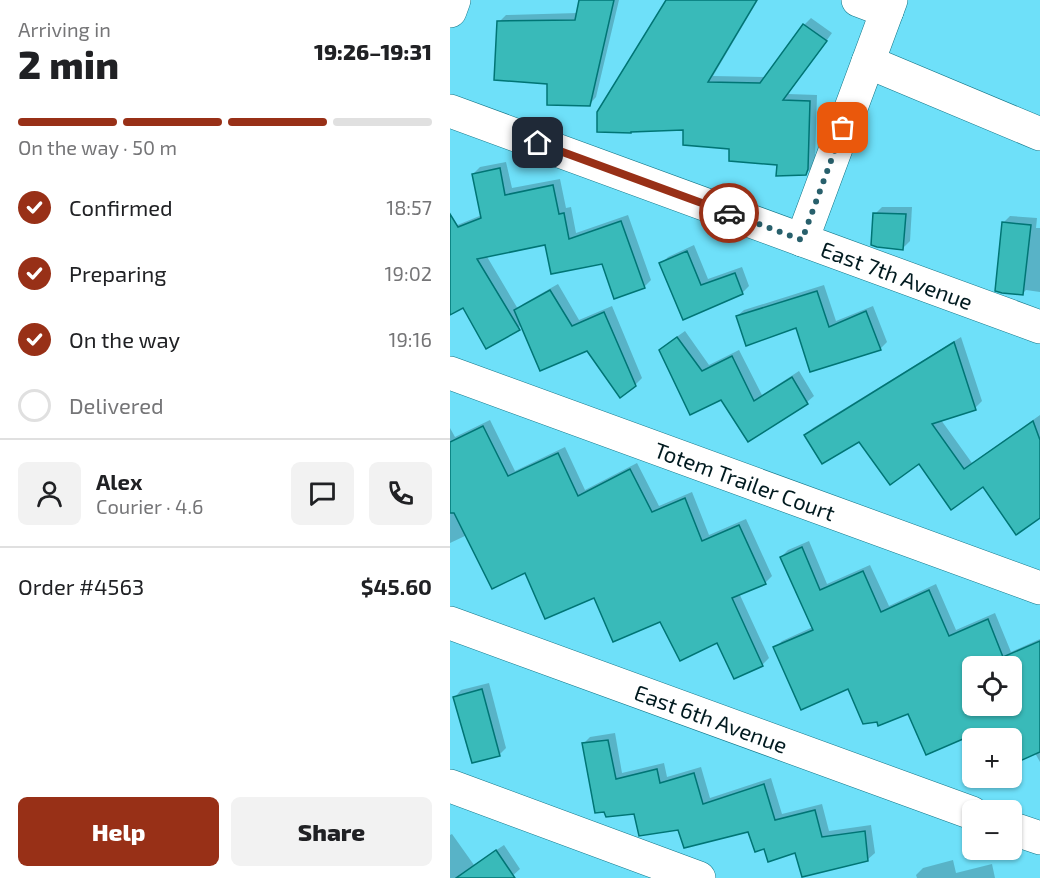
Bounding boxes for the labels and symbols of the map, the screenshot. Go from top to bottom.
pin [817,102,868,153]
pin [512,117,563,168]
courier [699,183,759,243]
street label: East 7th Avenue [818,235,976,314]
street label: Totem Trailer Court [651,436,839,525]
street label: East 6th Avenue [631,678,791,758]

